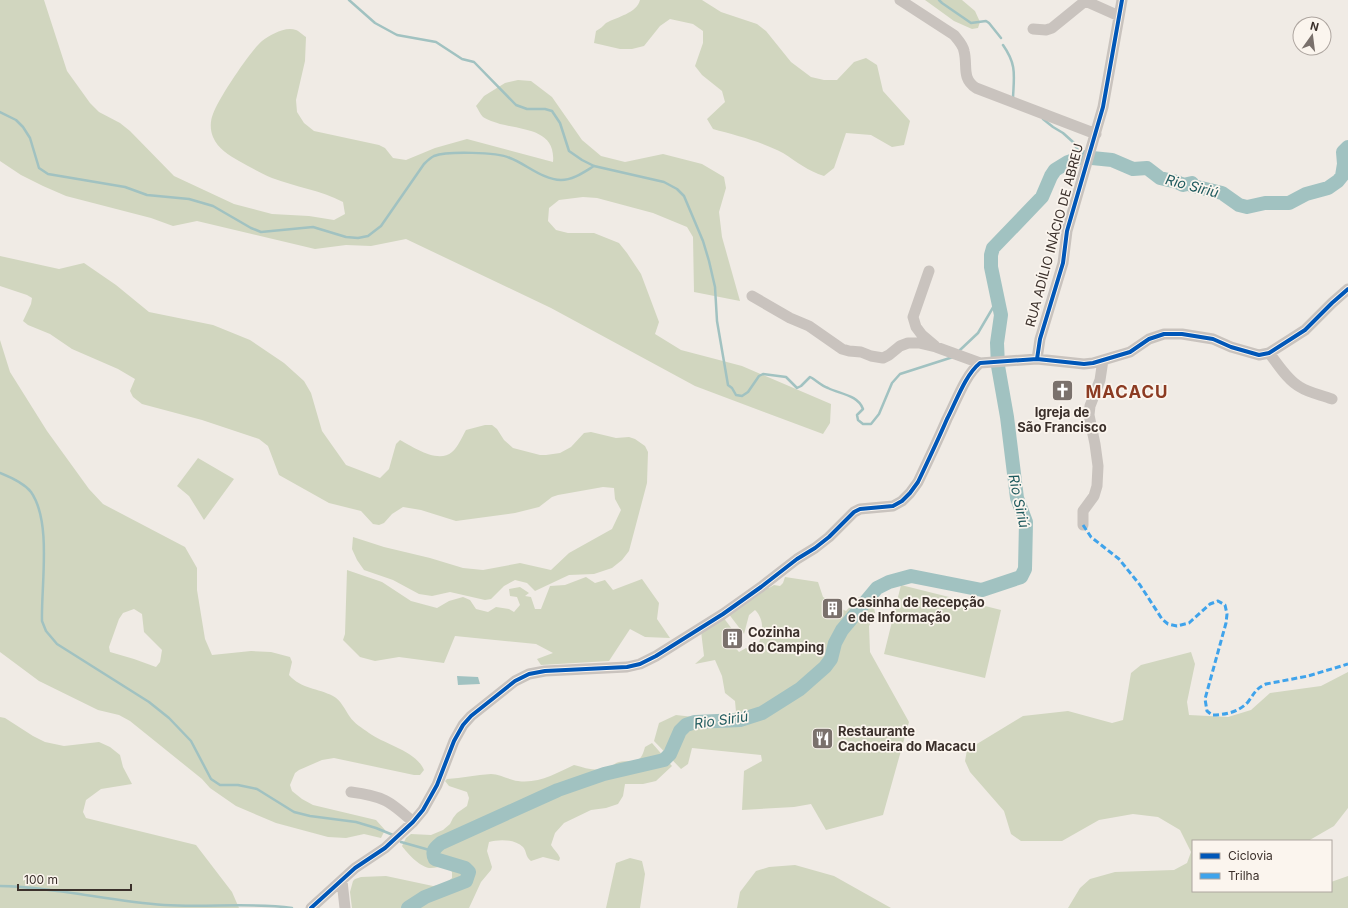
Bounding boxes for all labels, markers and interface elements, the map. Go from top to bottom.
north arrow [1292,16,1332,56]
text: N [1309,18,1320,34]
street label: RUA ADÍLIO INÁCIO DE ABREU [1022,142,1086,328]
water label: Rio Siriú [1164,170,1221,201]
church icon: Igreja de São Francisco [1049,377,1075,403]
district label: MACACU [1086,382,1168,402]
place label: Igreja de São Francisco [1017,404,1107,435]
water label: Rio Siriú [1006,473,1033,529]
place label: Casinha de Recepção e de Informação [848,594,985,625]
building icon: Casinha de Recepção e de Informação [820,596,846,622]
place label: Cozinha do Camping [748,624,824,655]
building icon: Cozinha do Camping [719,626,745,652]
water label: Rio Siriú [693,707,749,732]
place label: Restaurante Cachoeira do Macacu [838,723,976,754]
restaurant icon: Restaurante Cachoeira do Macacu [810,725,836,751]
legend [1192,840,1332,892]
text: Ciclovia [1228,848,1273,863]
scale bar [18,866,131,892]
text: Trilha [1228,868,1259,883]
text: 100 m [24,872,58,887]

